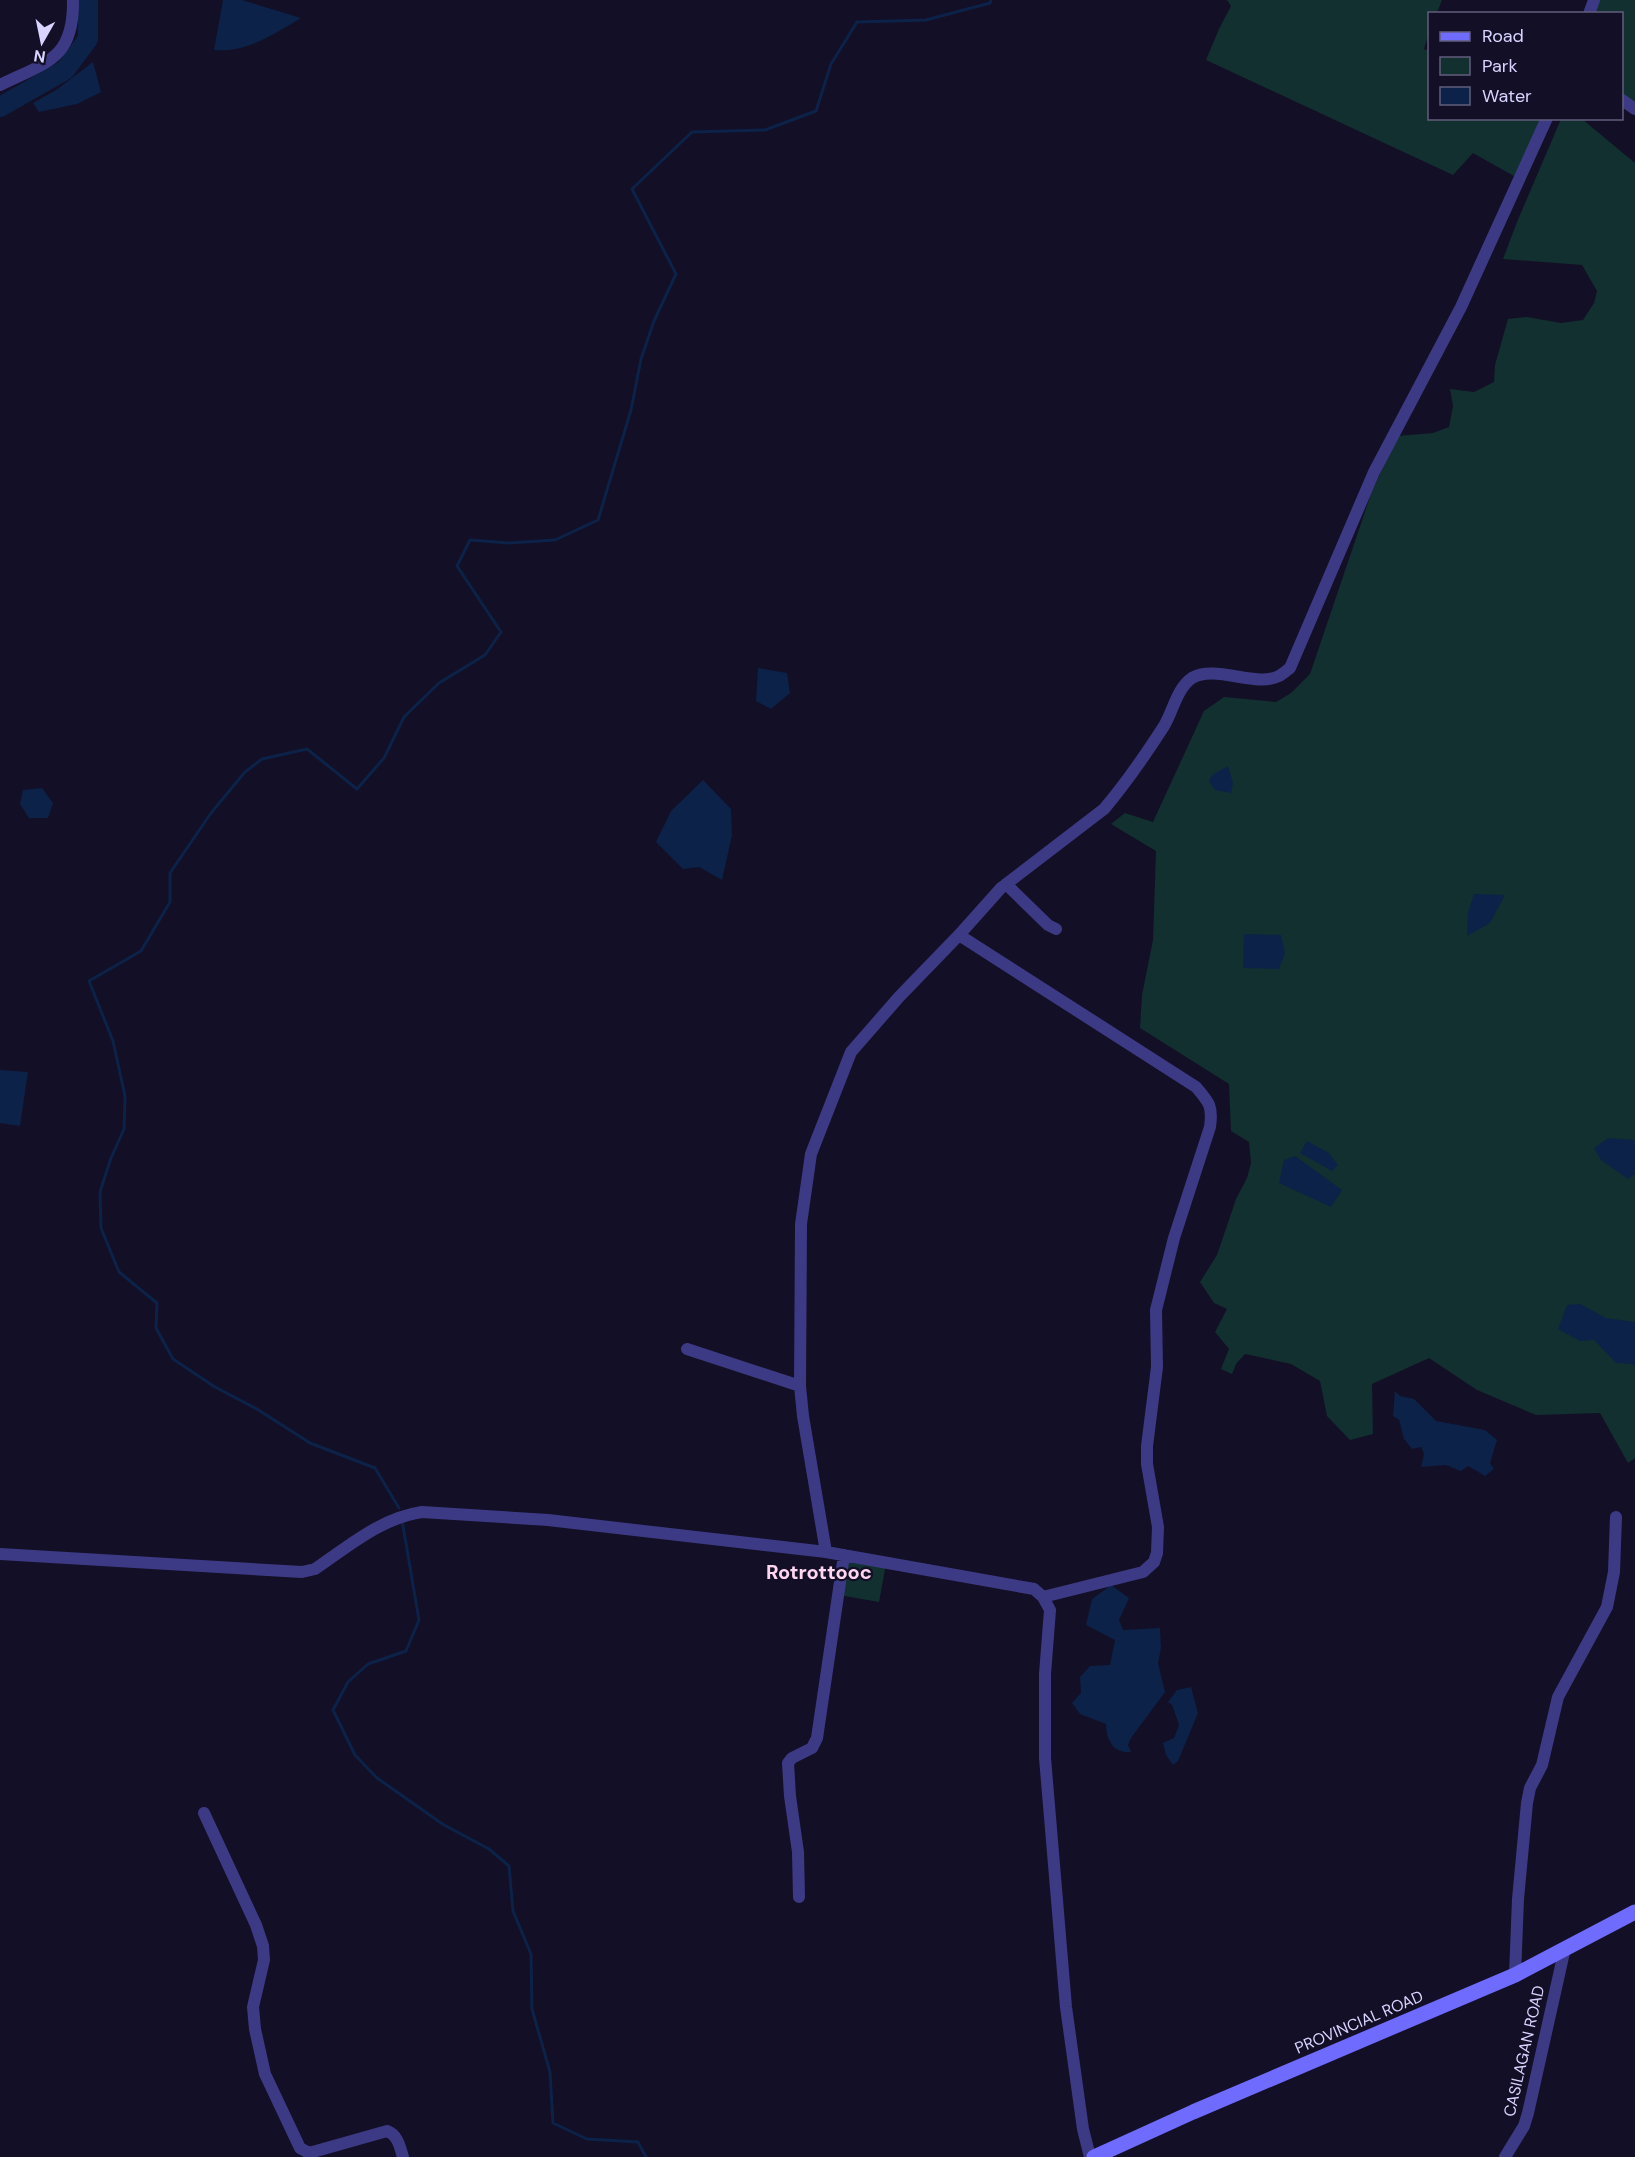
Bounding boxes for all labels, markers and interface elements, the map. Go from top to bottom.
north arrow [12,12,72,72]
legend [1428,12,1623,120]
text: Road [1482,24,1524,48]
text: N [32,45,47,68]
text: Park [1482,54,1518,78]
text: Water [1482,84,1532,108]
district label: Rotrottooc [766,1559,872,1585]
street label: CASILAGAN ROAD [1499,1983,1549,2119]
street label: PROVINCIAL ROAD [1292,1985,1426,2059]

